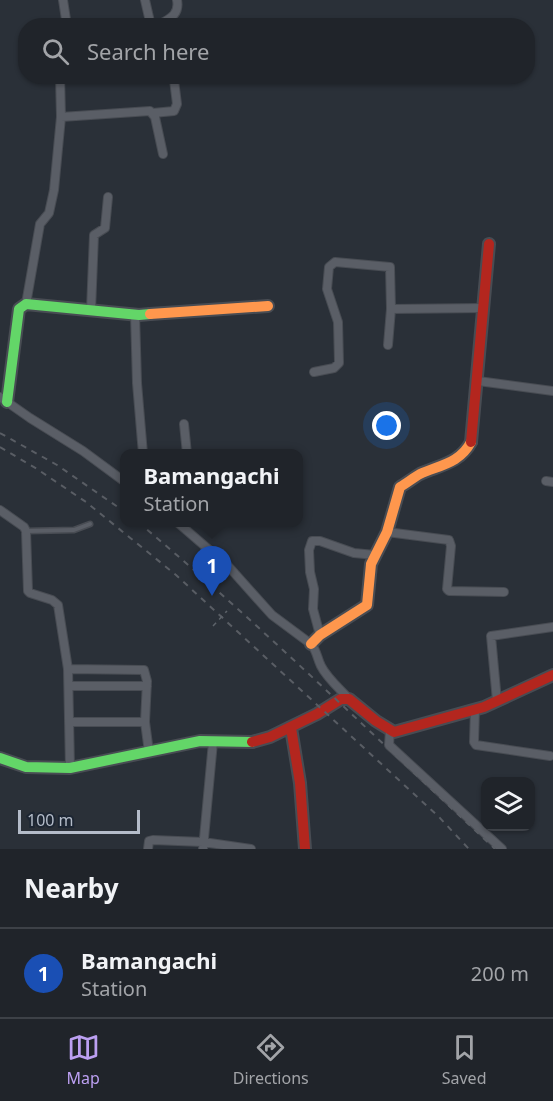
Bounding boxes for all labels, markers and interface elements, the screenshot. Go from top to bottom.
search box [18,18,535,84]
icon: search [39,35,72,68]
text: Search here [87,36,209,66]
your location [372,411,401,440]
popup [120,449,303,527]
text: Bamangachi [143,460,280,490]
text: Station [143,490,210,517]
pin: 1 [192,546,232,596]
map controls [481,777,535,831]
button: layers [481,777,535,831]
scale bar [18,807,140,834]
text: 100 m [27,809,74,831]
text: Nearby [24,870,119,906]
text: Bamangachi [81,945,217,975]
text: 1 [38,960,49,987]
text: 200 m [471,960,529,987]
text: Station [81,975,147,1002]
tab: Map [66,1031,100,1089]
tab: Directions [233,1031,309,1089]
tab: Saved [442,1031,486,1089]

